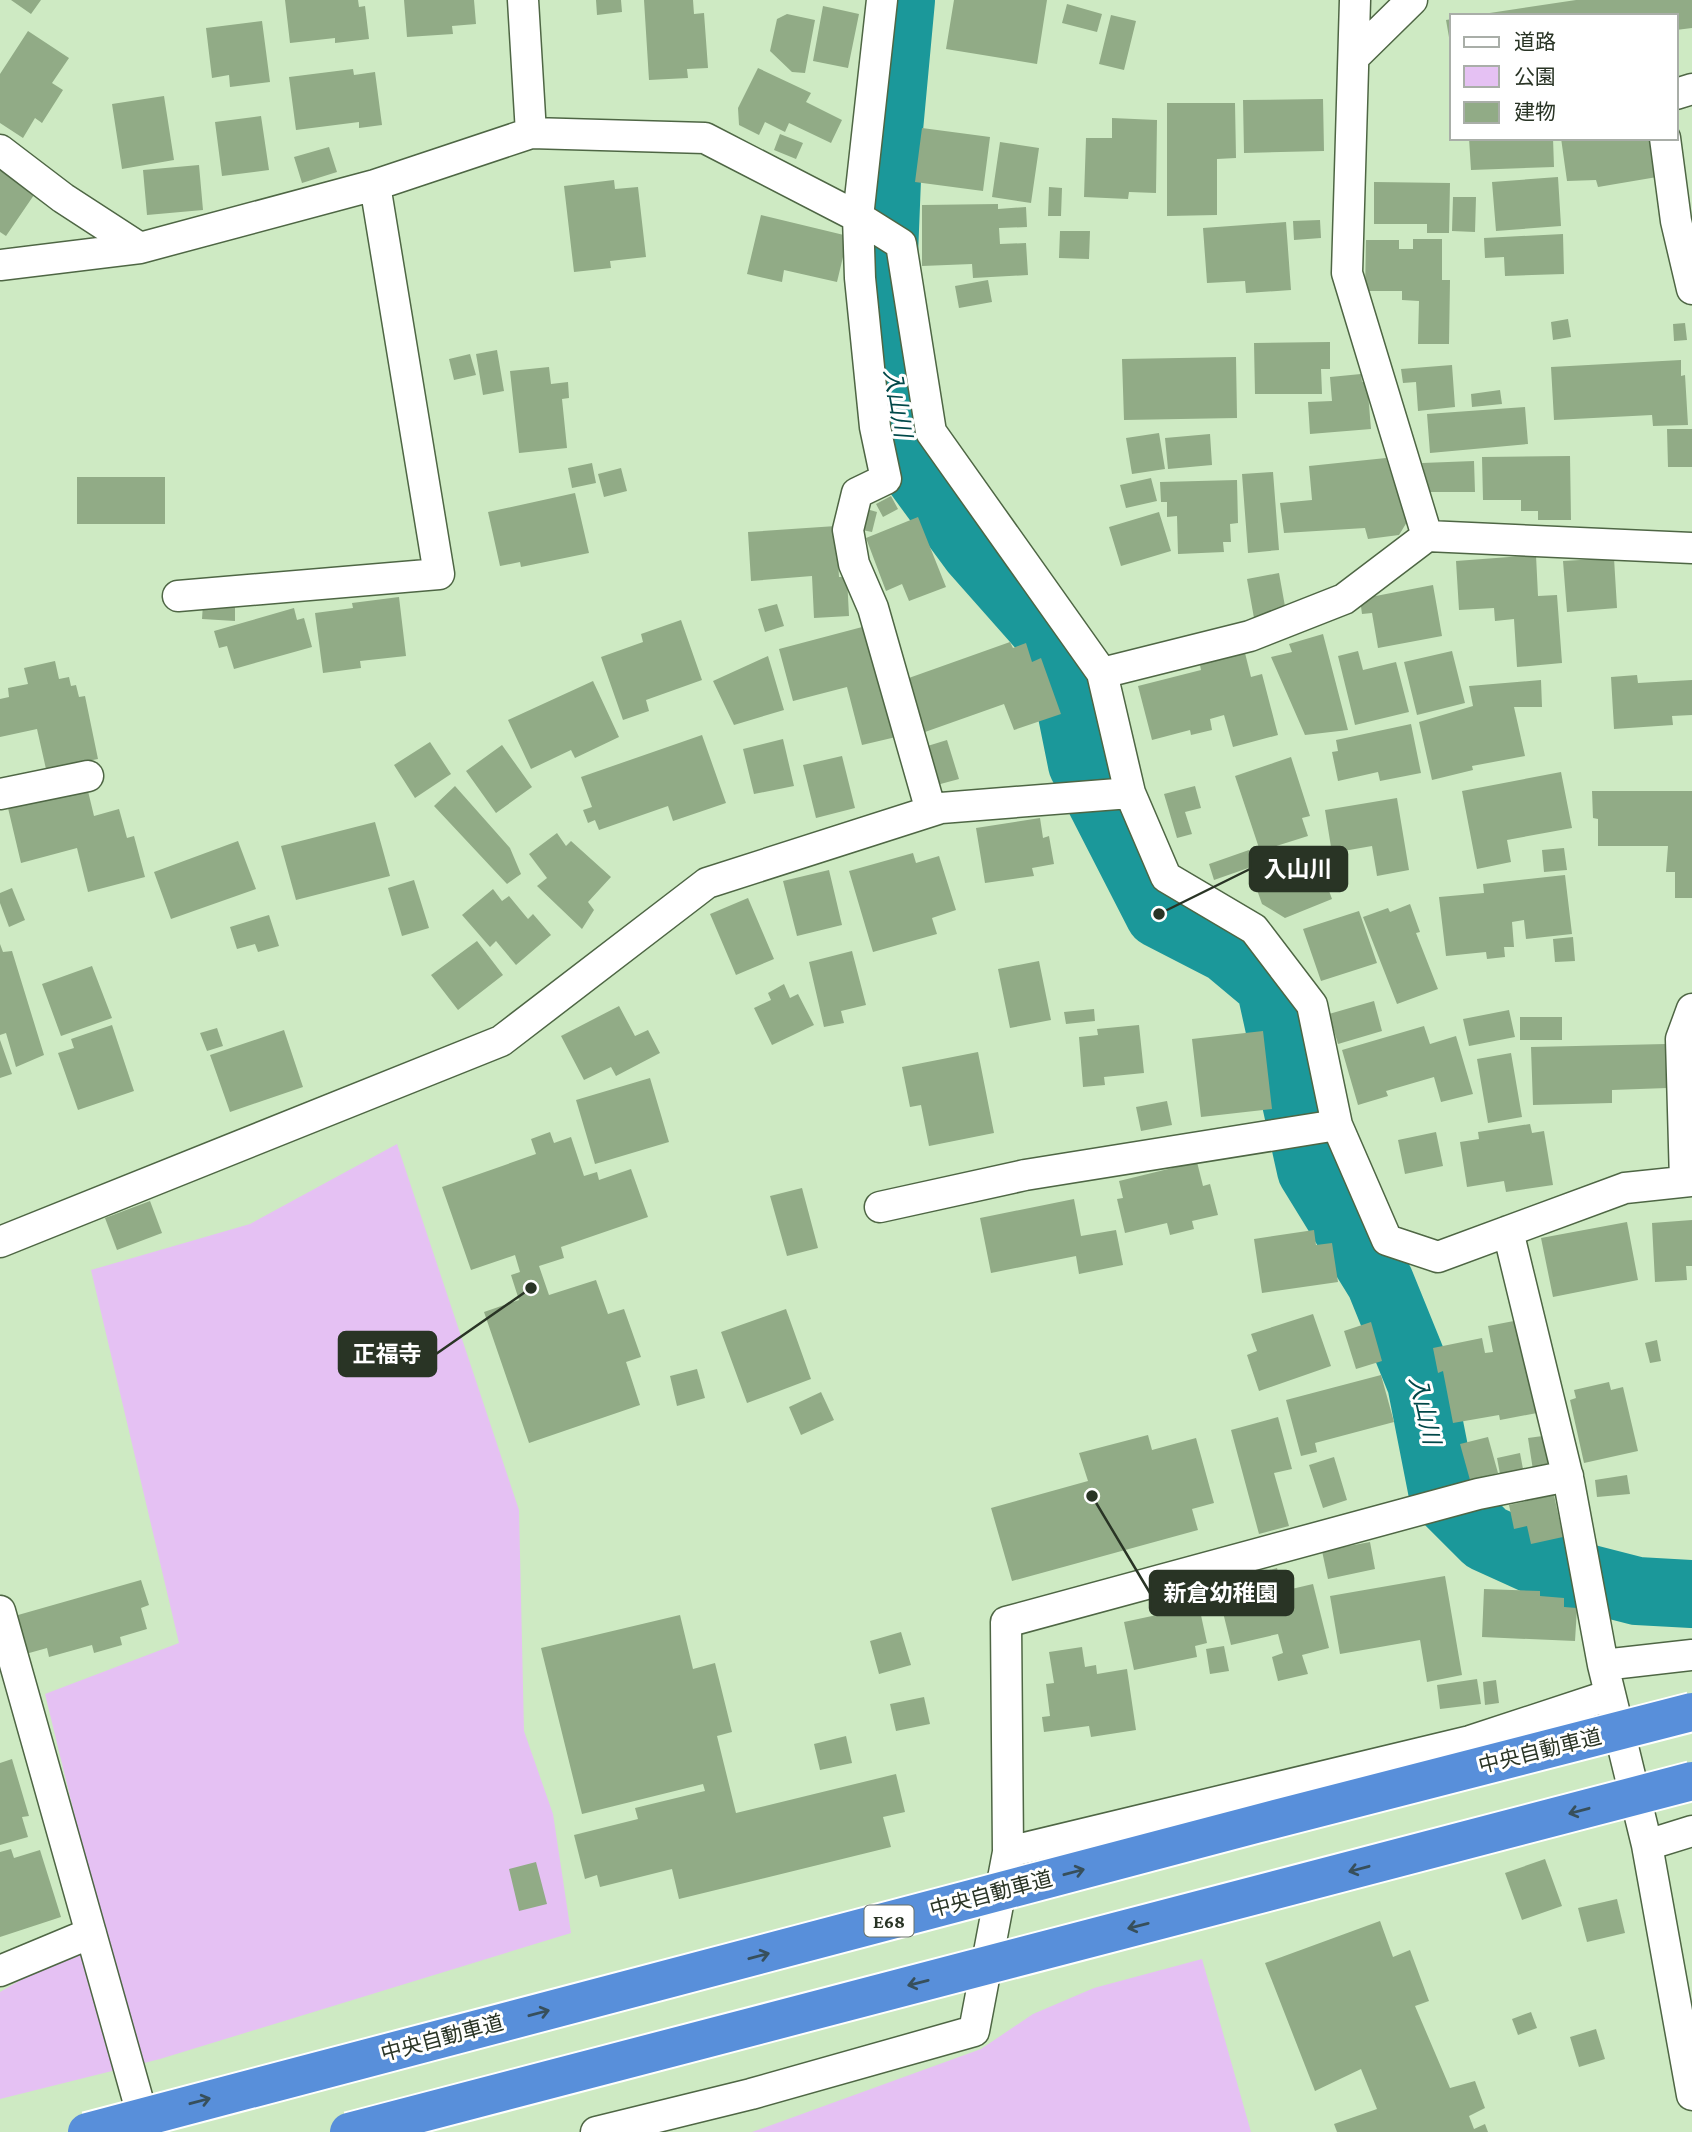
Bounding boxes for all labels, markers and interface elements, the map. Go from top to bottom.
legend [1450,14,1678,140]
text: 道路 [1514,30,1556,54]
text: 公園 [1514,65,1556,89]
text: 建物 [1514,100,1556,124]
water label: 入山川 [879,367,917,442]
callout: 入山川 [1250,847,1347,891]
text: 入山川 [1264,856,1333,882]
callout: 正福寺 [339,1332,436,1376]
text: 正福寺 [353,1341,422,1367]
water label: 入山川 [1405,1373,1446,1449]
callout: 新倉幼稚園 [1150,1571,1293,1615]
text: 新倉幼稚園 [1164,1580,1279,1606]
street label: 中央自動車道 [1476,1724,1604,1778]
one-way arrow [1568,1805,1590,1818]
one-way arrow [1348,1863,1370,1876]
one-way arrow [1062,1865,1085,1878]
street label: 中央自動車道 [927,1866,1055,1922]
road number: E68 [864,1906,914,1937]
one-way arrow [1128,1920,1150,1933]
one-way arrow [747,1949,770,1962]
one-way arrow [907,1977,930,1990]
one-way arrow [527,2006,550,2019]
street label: 中央自動車道 [378,2010,506,2066]
one-way arrow [189,2094,211,2107]

